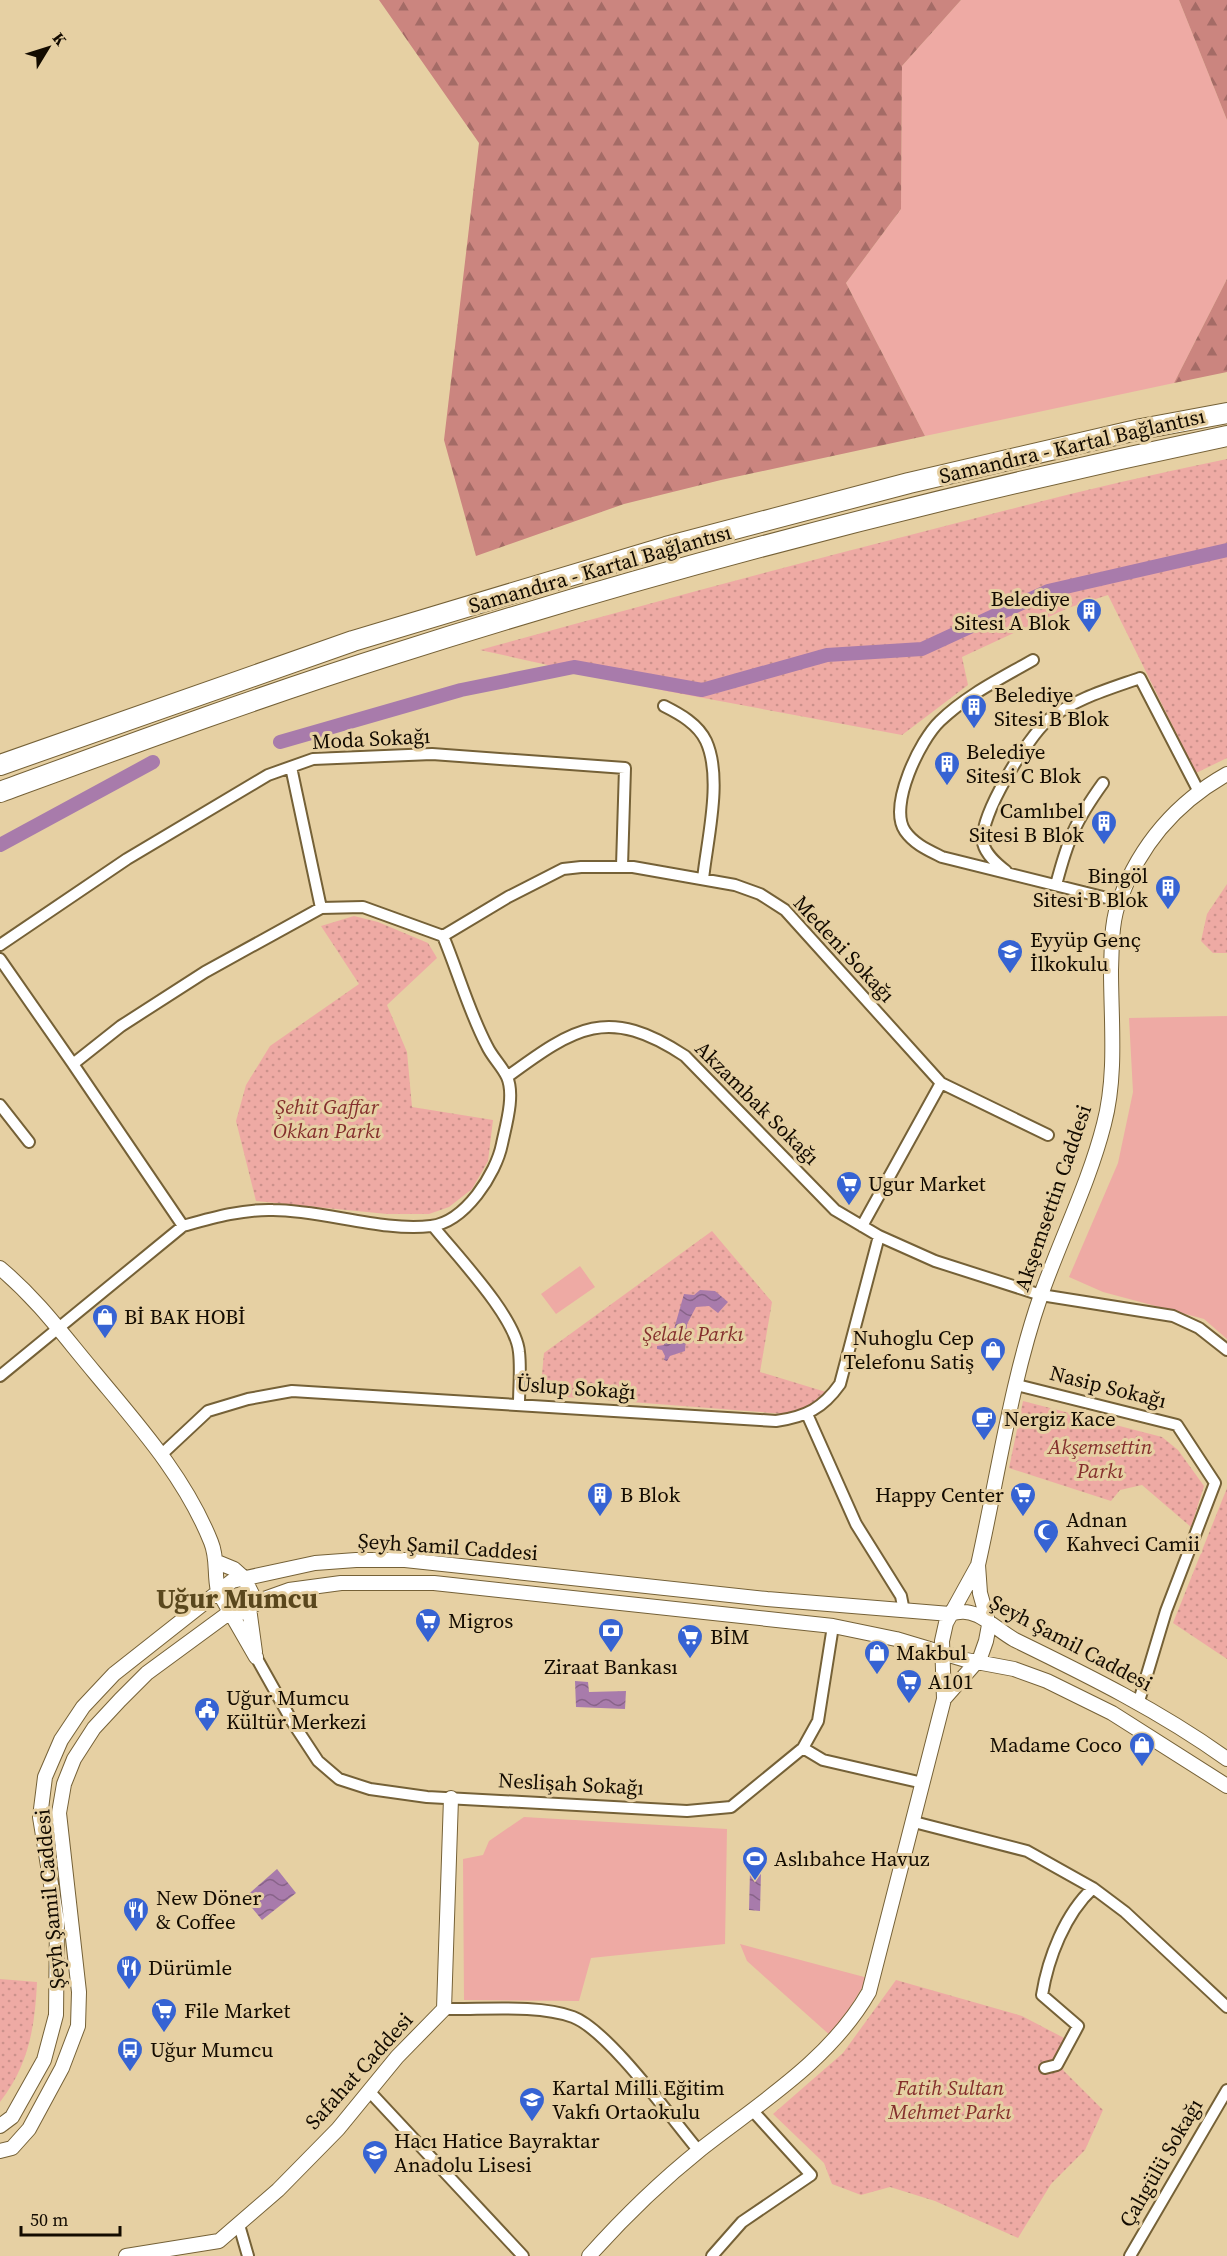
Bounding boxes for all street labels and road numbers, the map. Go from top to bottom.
street label: Samandıra - Kartal Bağlantısı [936,401,1208,490]
street label: Samandıra - Kartal Bağlantısı [465,517,735,620]
street label: Moda Sokağı [311,721,431,756]
street label: Medeni Sokağı [787,889,902,1009]
street label: Akzambak Sokağı [689,1034,826,1171]
street label: Akşemsettin Caddesi [1007,1101,1098,1295]
street label: Nasip Sokağı [1047,1358,1170,1415]
street label: Üslup Sokağı [515,1369,637,1406]
street label: Şeyh Şamil Caddesi [357,1526,539,1567]
street label: Şeyh Şamil Caddesi [985,1587,1158,1698]
street label: Neslişah Sokağı [497,1765,645,1802]
street label: Şeyh Şamil Caddesi [27,1808,72,1990]
street label: Safahat Caddesi [298,2006,419,2136]
street label: Çalıgülü Sokağı [1112,2093,1209,2232]

